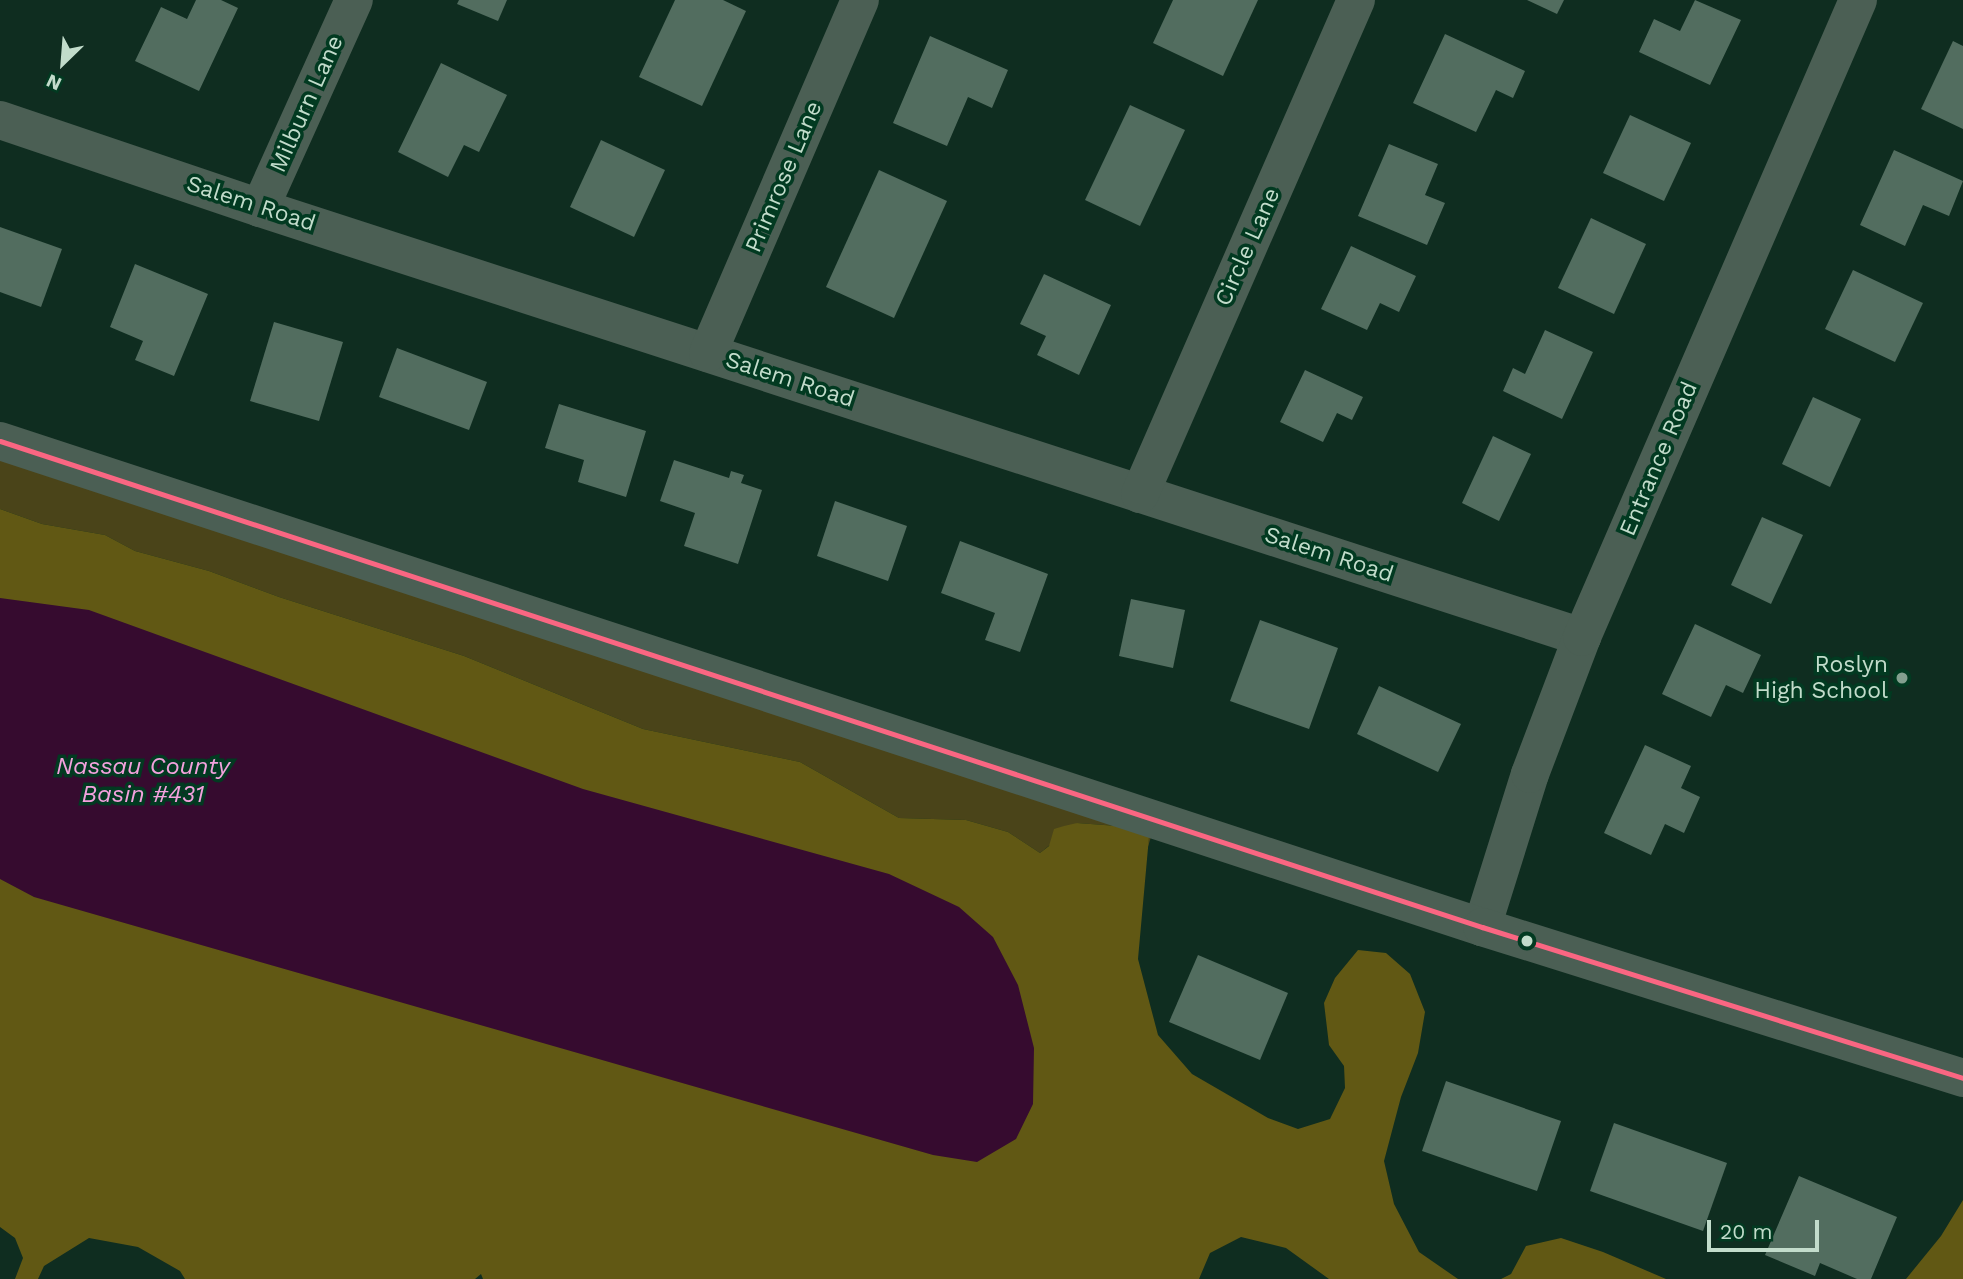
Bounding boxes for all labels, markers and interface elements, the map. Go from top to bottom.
north arrow [28,28,98,98]
street label: Milburn Lane [264,31,350,177]
text: N [43,69,65,96]
street label: Primrose Lane [740,97,828,257]
street label: Salem Road [183,170,319,238]
street label: Circle Lane [1210,184,1286,310]
street label: Salem Road [722,346,858,414]
street label: Entrance Road [1614,378,1704,540]
street label: Salem Road [1261,521,1397,589]
place label: Roslyn High School [1754,651,1888,705]
marker: Roslyn High School [1894,670,1910,686]
water label: Nassau County Basin #431 [56,753,230,809]
unlabelled marker [1520,934,1534,948]
scale bar [1711,1206,1823,1250]
text: 20 m [1720,1219,1772,1244]

